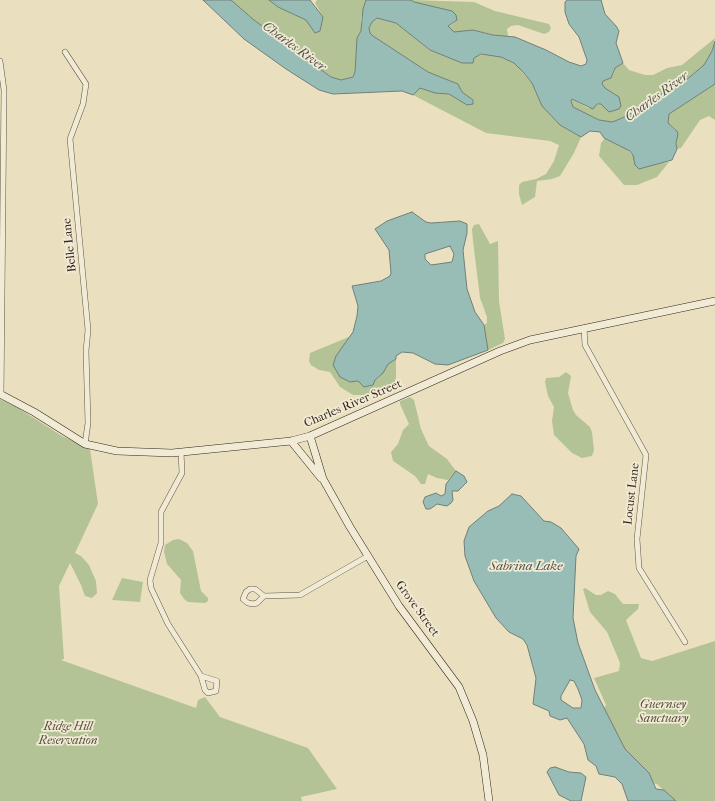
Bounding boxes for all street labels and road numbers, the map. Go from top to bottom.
street label: Belle Lane [60,217,80,273]
street label: Charles River Street [302,377,404,431]
street label: Locust Lane [621,462,643,526]
street label: Grove Street [392,578,442,640]

